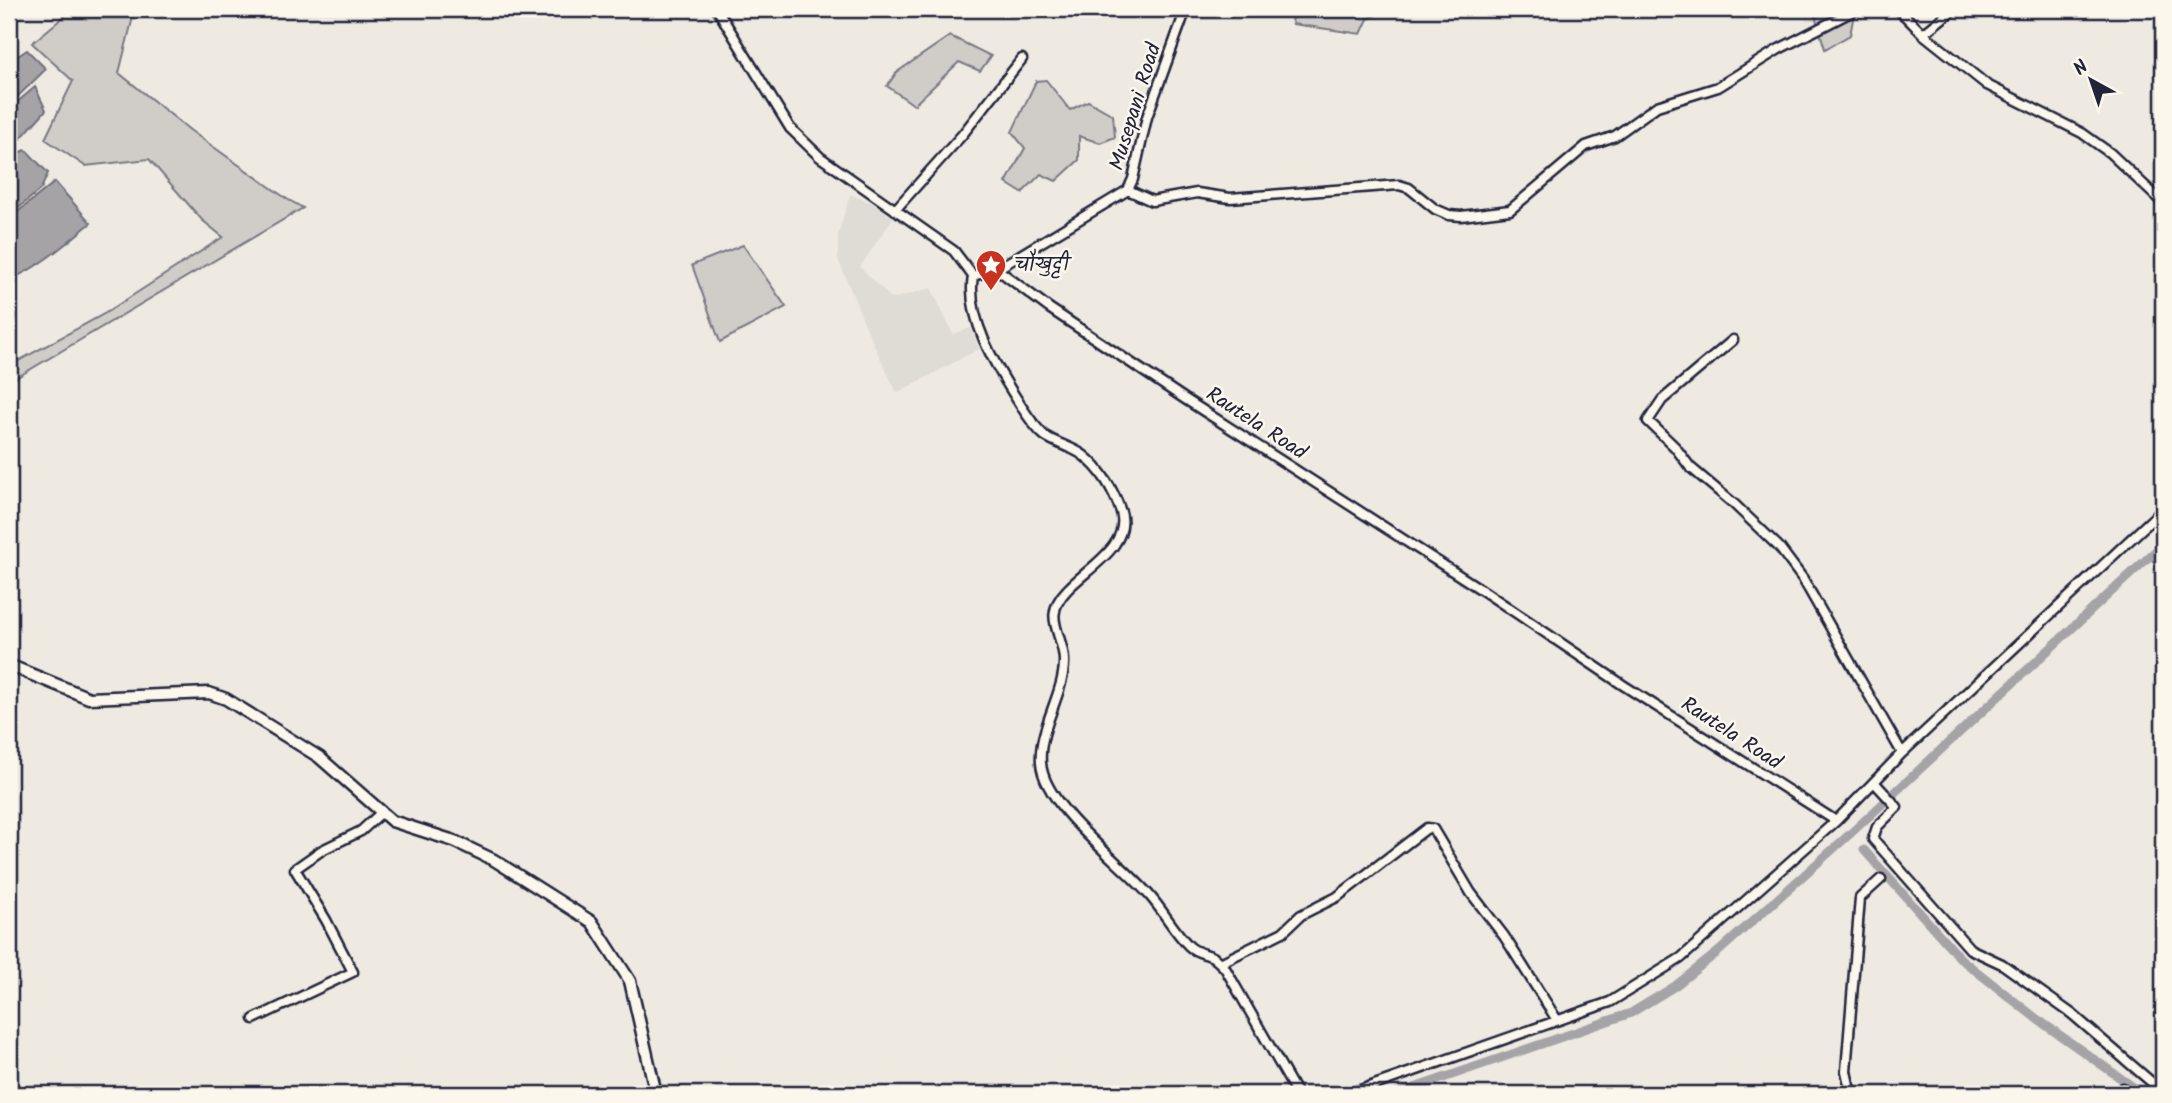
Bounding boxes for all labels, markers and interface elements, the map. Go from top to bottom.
street label: Musepani Road [1101,39,1171,175]
north arrow [2056,46,2126,116]
text: N [2067,53,2096,84]
place icon: चौखुट्टी [974,248,1008,292]
place label: चौखुट्टी [1014,248,1073,282]
street label: Rautela Road [1199,379,1314,470]
street label: Rautela Road [1674,689,1789,780]

